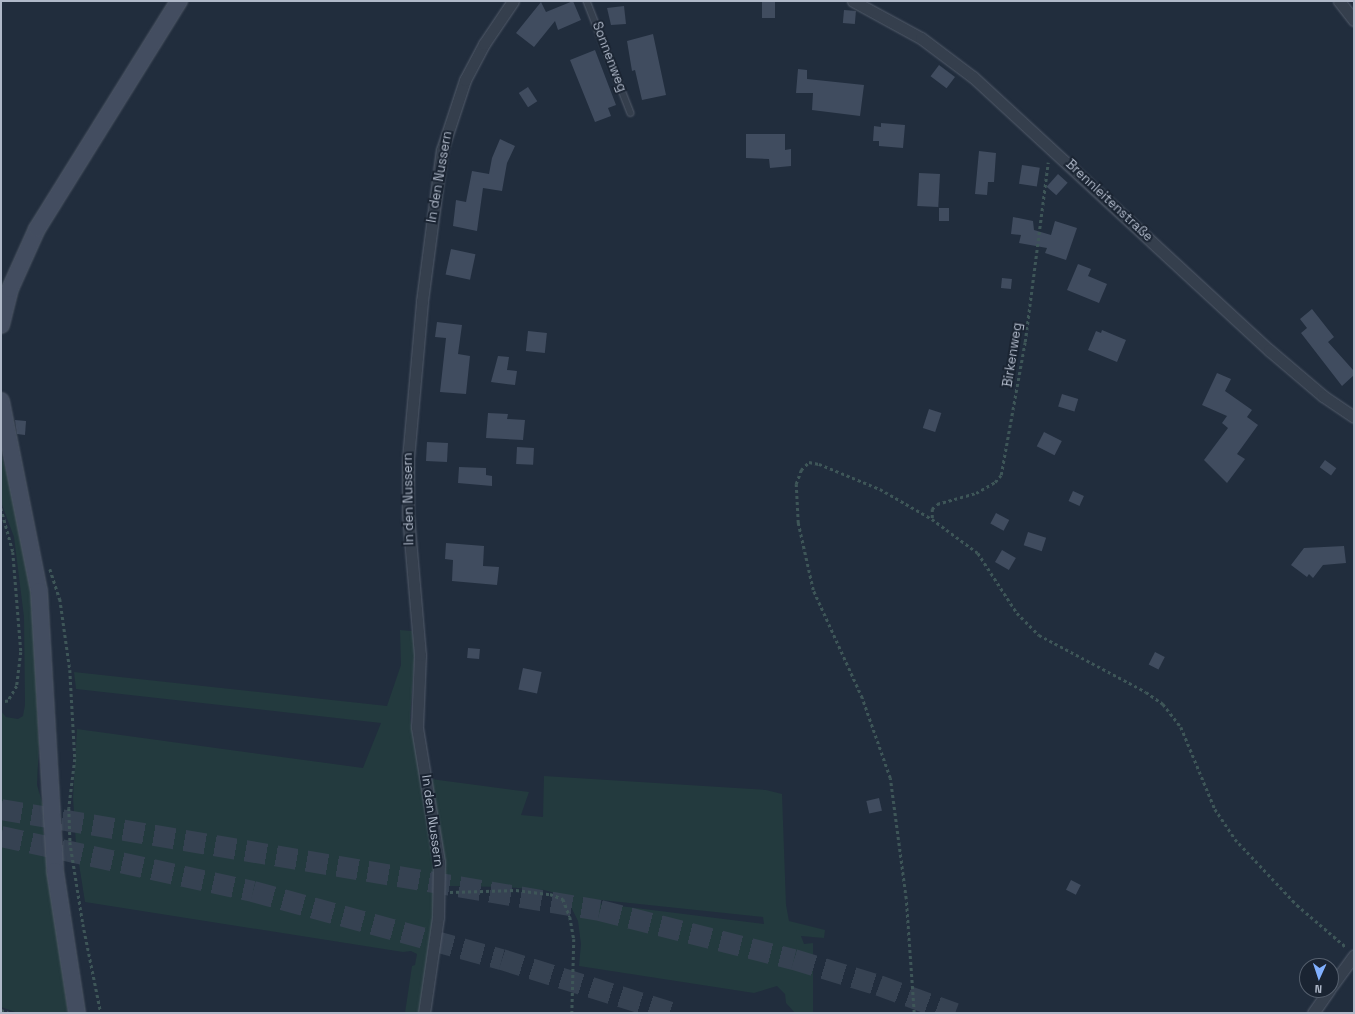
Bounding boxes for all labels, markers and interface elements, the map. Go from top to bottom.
street label: Sonnenweg [588,20,630,94]
street label: In den Nussern [424,130,456,224]
street label: Brennleitenstraße [1062,157,1156,245]
street label: Birkenweg [1000,322,1026,388]
street label: In den Nussern [400,453,418,545]
street label: In den Nussern [418,774,446,868]
north arrow [1299,958,1339,998]
text: N [1314,982,1322,996]

